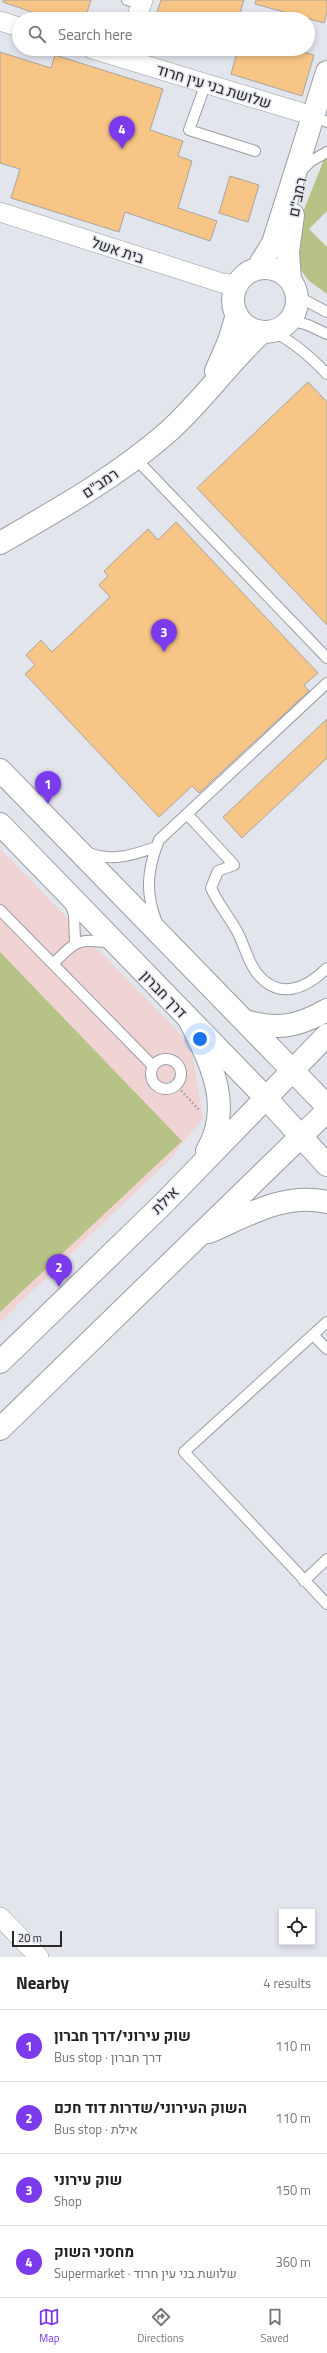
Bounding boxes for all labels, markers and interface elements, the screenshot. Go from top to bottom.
search box [12,12,315,56]
icon: search [26,23,48,45]
text: Search here [58,23,132,46]
street label: שלושת בני עין חרוד [154,58,274,114]
pin: 4 [109,116,135,149]
street label: רמב"ם [282,175,312,219]
street label: בית אשל [89,231,147,269]
street label: רמב"ם [77,462,123,504]
pin: 3 [151,619,177,652]
pin: 1 [35,771,61,804]
street label: דרך חברון [135,965,193,1023]
your location [190,1029,210,1049]
street label: אילת [146,1181,184,1219]
pin: 2 [46,1254,72,1287]
map controls [279,1909,315,1945]
button: locate [279,1909,315,1945]
scale bar [12,1929,62,1948]
text: 20 m [18,1930,42,1946]
text: Nearby [16,1970,69,1996]
text: 4 results [263,1973,311,1993]
text: שוק עירוני/דרך חברון [54,2024,191,2047]
text: 1 [25,2036,33,2056]
text: 110 m [275,2036,311,2056]
text: Bus stop · דרך חברון [54,2047,162,2067]
text: השוק העירוני/שדרות דוד חכם [54,2096,247,2119]
text: 2 [25,2108,33,2128]
text: 110 m [275,2108,311,2128]
text: Bus stop · אילת [54,2119,138,2139]
text: שוק עירוני [54,2168,122,2191]
text: 3 [25,2180,33,2200]
text: 150 m [275,2180,311,2200]
text: Shop [54,2191,82,2211]
text: מחסני השוק [54,2240,134,2263]
text: 4 [25,2252,33,2272]
text: 360 m [275,2252,311,2272]
text: Supermarket · שלושת בני עין חרוד [54,2263,237,2283]
tab: Map [38,2306,60,2346]
tab: Directions [137,2306,184,2346]
tab: Saved [261,2306,289,2346]

